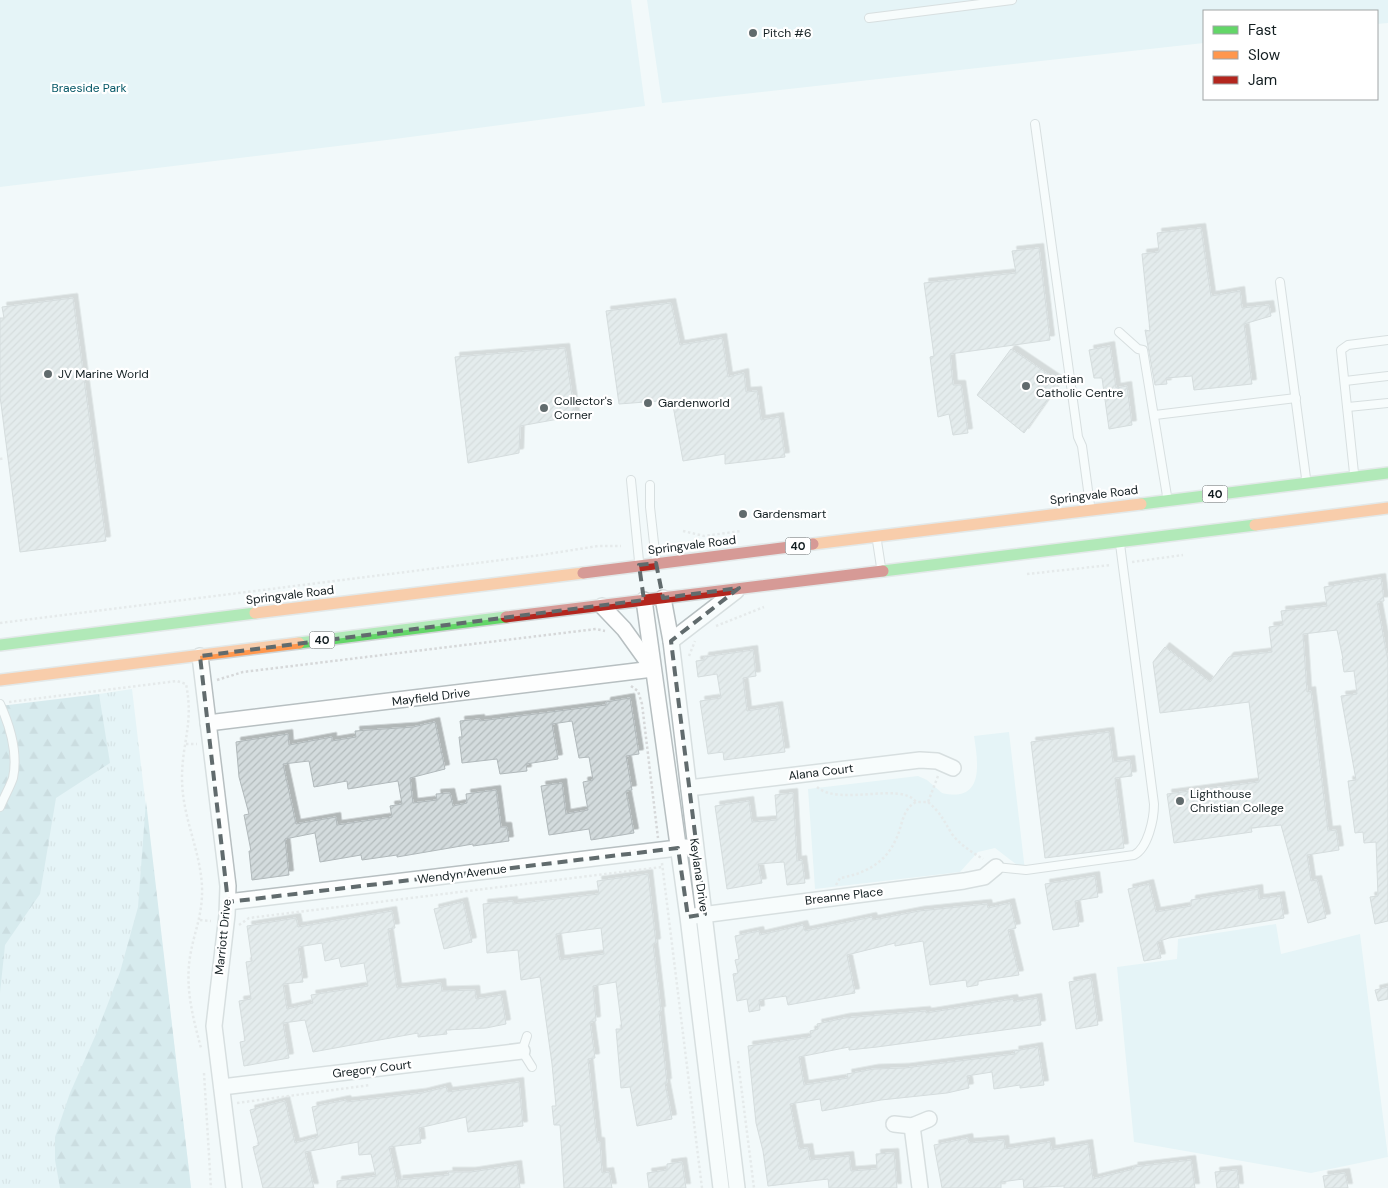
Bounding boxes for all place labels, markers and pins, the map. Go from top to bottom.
place label: Pitch #6 [763,25,812,41]
marker: Pitch #6 [747,27,759,39]
place label: JV Marine World [58,366,149,382]
marker: JV Marine World [42,368,54,380]
place label: Croatian Catholic Centre [1036,371,1124,401]
marker: Croatian Catholic Centre [1020,380,1032,392]
place label: Collector's Corner [554,393,613,423]
place label: Gardenworld [658,395,730,411]
marker: Gardenworld [642,397,654,409]
marker: Collector's Corner [538,402,550,414]
place label: Gardensmart [753,506,827,522]
marker: Gardensmart [737,508,749,520]
place label: Lighthouse Christian College [1190,786,1284,816]
marker: Lighthouse Christian College [1174,795,1186,807]

